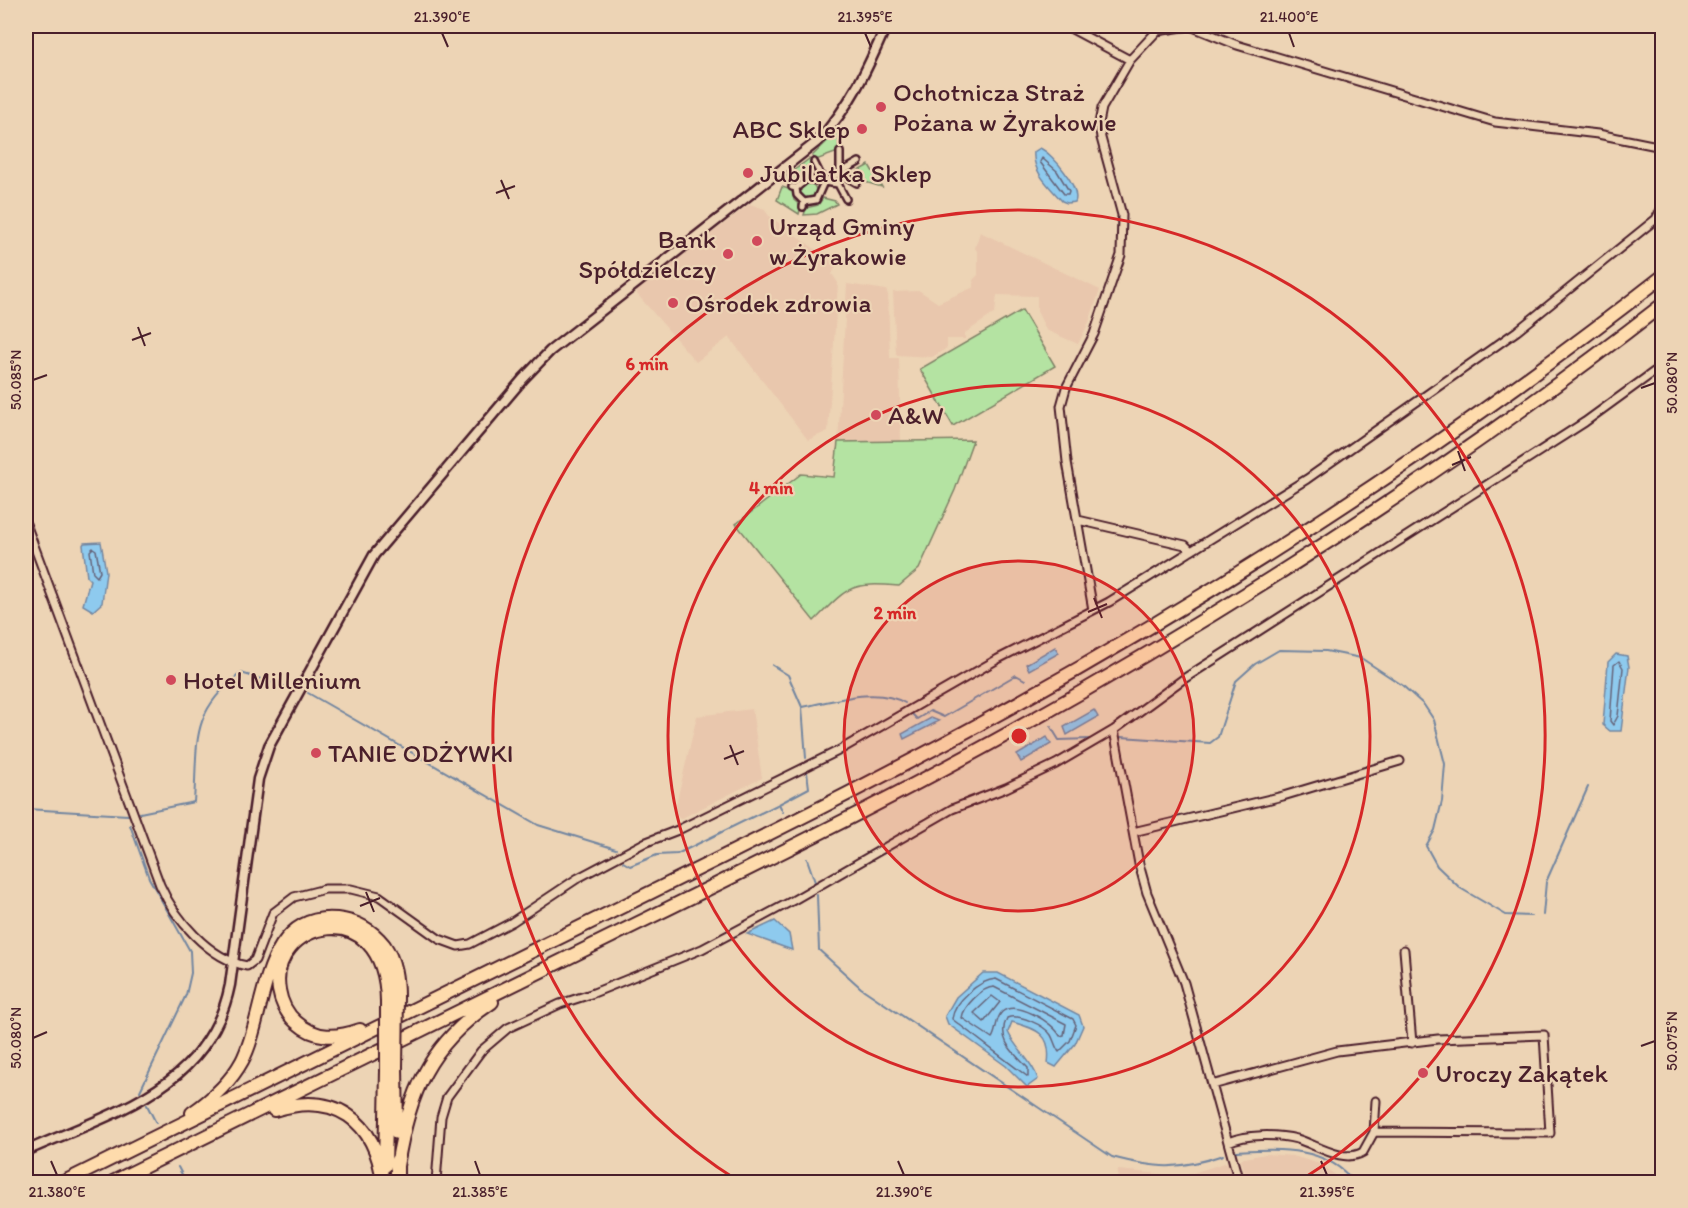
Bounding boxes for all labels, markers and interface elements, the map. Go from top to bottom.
text: 21.390°E [414,8,470,26]
text: 21.395°E [837,8,893,26]
text: 21.400°E [1260,8,1318,26]
place label: Ochotnicza Straż Pożana w Żyrakowie [893,76,1117,138]
marker: Ochotnicza Straż Pożana w Żyrakowie [874,100,888,114]
place label: ABC Sklep [732,113,850,145]
marker: ABC Sklep [855,122,869,136]
place label: Jubilatka Sklep [760,157,932,189]
marker: Jubilatka Sklep [741,166,755,180]
place label: Urząd Gminy w Żyrakowie [769,210,915,272]
place label: Bank Spółdzielczy [578,223,716,285]
marker: Urząd Gminy w Żyrakowie [750,234,764,248]
marker: Bank Spółdzielczy [721,247,735,261]
place label: Ośrodek zdrowia [685,287,871,319]
marker: Ośrodek zdrowia [666,296,680,310]
text: 50.085°N [7,350,25,410]
text: 50.080°N [1663,352,1681,414]
text: 6 min [626,353,669,375]
place label: A&W [888,399,944,431]
marker: A&W [869,408,883,422]
text: 4 min [749,477,794,499]
text: 2 min [874,602,917,624]
place label: Hotel Millenium [183,664,361,696]
marker: Hotel Millenium [164,673,178,687]
centre of rings [1009,726,1029,746]
place label: TANIE ODŻYWKI [328,737,514,769]
marker: TANIE ODŻYWKI [309,746,323,760]
text: 50.080°N [7,1007,25,1069]
text: 50.075°N [1663,1011,1681,1071]
place label: Uroczy Zakątek [1435,1057,1609,1089]
marker: Uroczy Zakątek [1416,1066,1430,1080]
text: 21.380°E [29,1183,85,1201]
text: 21.385°E [452,1183,508,1201]
text: 21.390°E [876,1183,932,1201]
text: 21.395°E [1299,1183,1355,1201]

